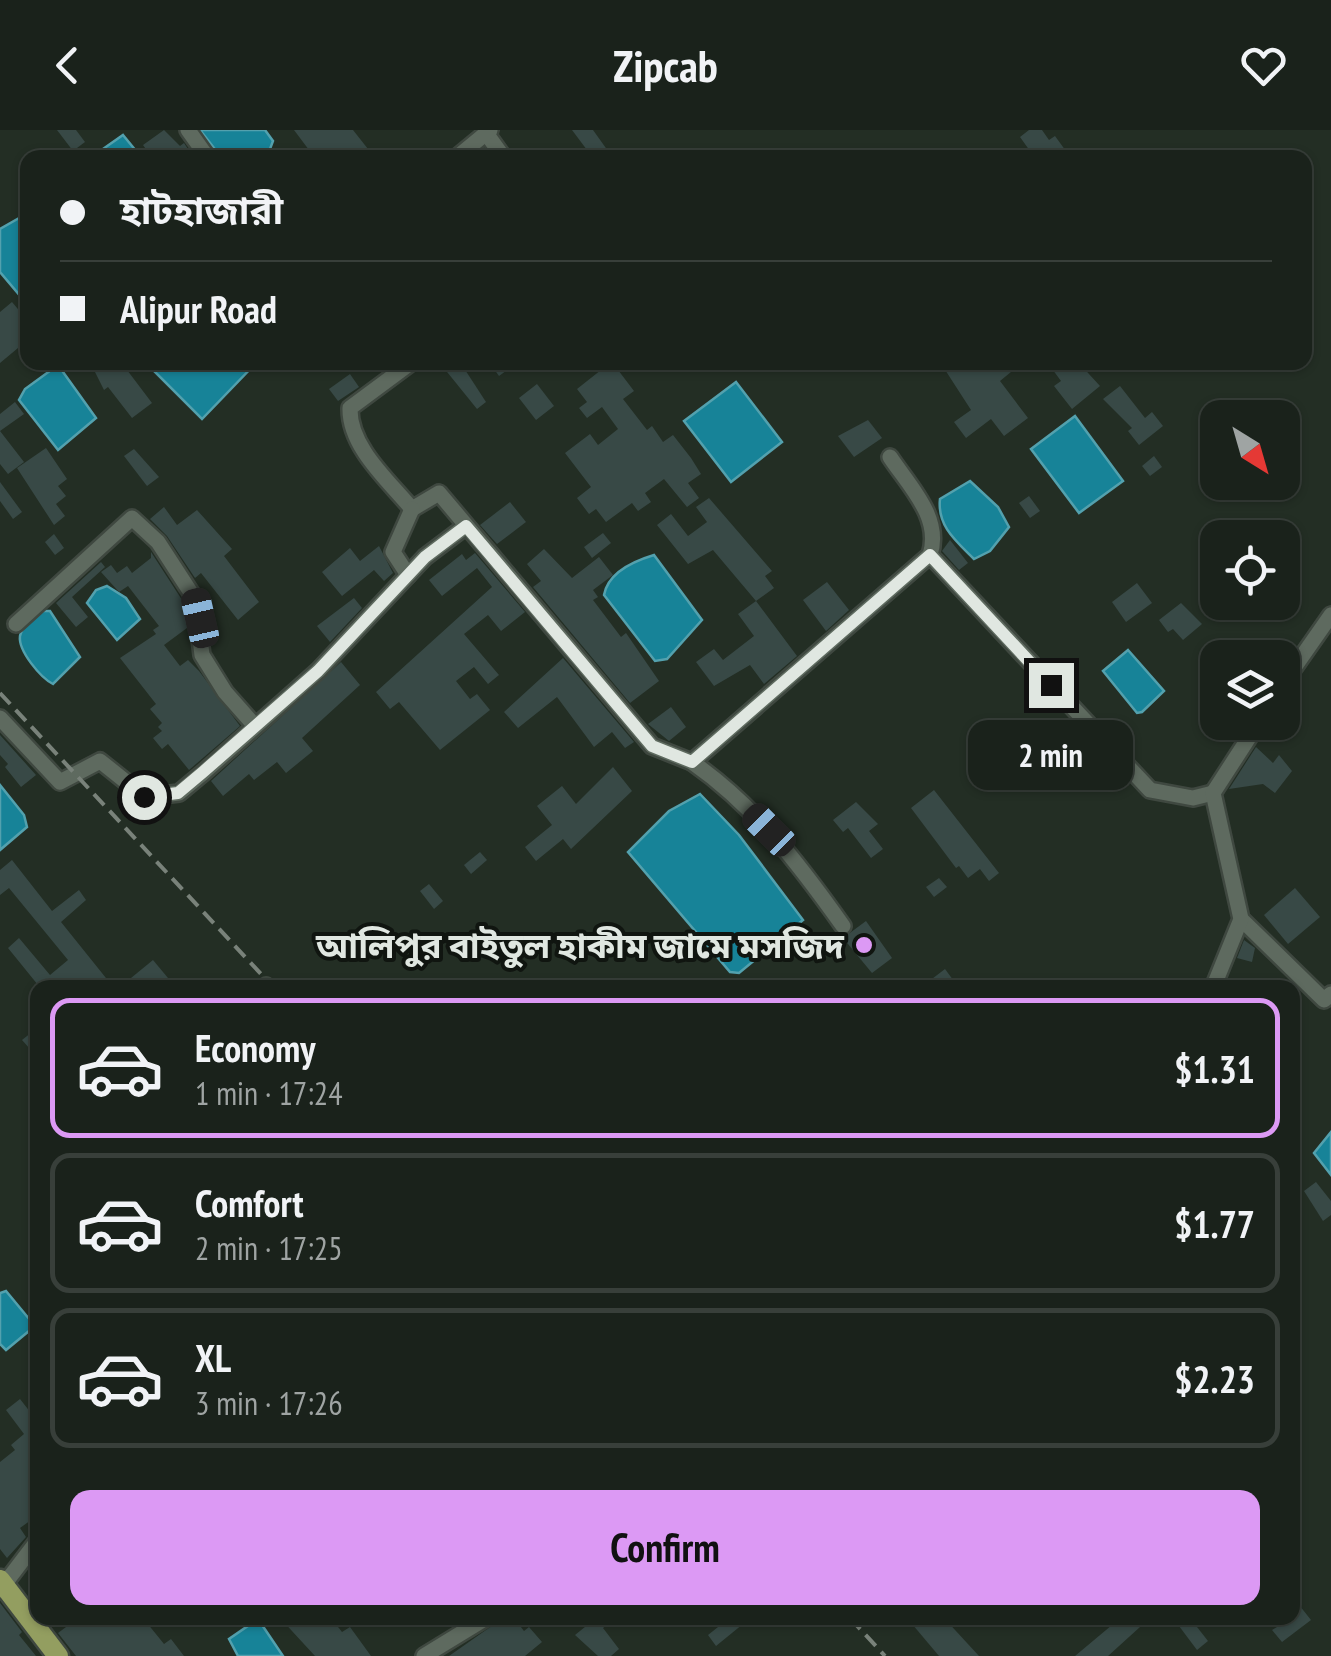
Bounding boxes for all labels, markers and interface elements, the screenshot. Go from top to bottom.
text: Zipcab [613,36,718,94]
icon: back [40,38,95,93]
icon: heart [1236,38,1291,93]
text: হাটহাজারী [120,185,283,234]
text: Alipur Road [120,284,277,333]
north arrow [1200,400,1300,500]
map controls [1200,400,1300,740]
button: locate [1200,520,1300,620]
car [179,585,221,651]
button: layers [1200,640,1300,740]
route end [1029,663,1074,708]
callout: 2 min [968,720,1134,790]
text: 2 min [1018,734,1083,776]
route start [122,775,167,820]
car [737,798,801,862]
place label: আলিপুর বাইতুল হাকীম জামে মসজিদ [315,922,845,968]
marker: আলিপুর বাইতুল হাকীম জামে মসজিদ [853,934,875,956]
icon: car [75,1023,165,1113]
text: Economy [195,1023,315,1072]
text: $1.31 [1174,1044,1255,1093]
text: 1 min · 17:24 [195,1072,343,1114]
icon: car [75,1178,165,1268]
text: Comfort [195,1178,304,1227]
text: $1.77 [1174,1199,1255,1248]
text: 2 min · 17:25 [195,1227,343,1269]
icon: car [75,1333,165,1423]
text: XL [195,1333,231,1382]
text: $2.23 [1174,1354,1255,1403]
text: 3 min · 17:26 [195,1382,343,1424]
button: Confirm [70,1490,1260,1605]

